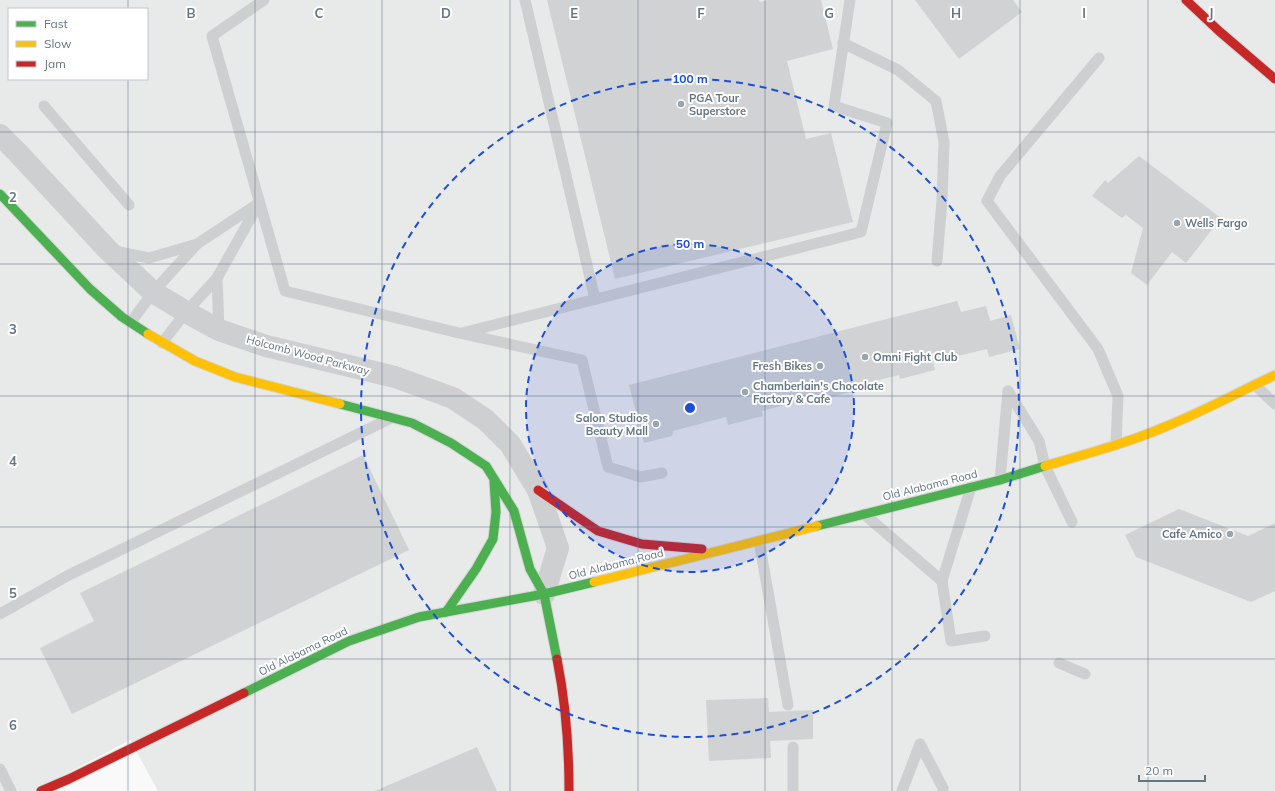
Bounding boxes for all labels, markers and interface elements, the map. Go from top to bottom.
text: B [187,5,196,21]
text: C [315,5,324,21]
text: D [441,5,451,21]
text: E [570,5,578,21]
text: F [697,5,705,21]
text: G [824,5,834,21]
text: H [951,5,961,21]
text: I [1082,5,1086,21]
text: J [1209,5,1213,21]
legend [8,8,148,80]
text: Fast [44,16,68,31]
text: Slow [44,36,72,51]
text: Jam [44,56,66,71]
text: 100 m [672,71,708,86]
place label: PGA Tour Superstore [689,91,746,118]
marker: PGA Tour Superstore [676,99,686,109]
text: 2 [9,189,17,205]
place label: Wells Fargo [1185,216,1248,230]
marker: Wells Fargo [1172,218,1182,228]
text: 50 m [676,236,704,251]
text: 3 [9,321,17,337]
street label: Holcomb Wood Parkway [245,332,371,378]
place label: Omni Fight Club [873,350,958,364]
marker: Omni Fight Club [860,352,870,362]
place label: Fresh Bikes [752,359,812,373]
marker: Fresh Bikes [815,361,825,371]
place label: Chamberlain's Chocolate Factory & Cafe [753,379,884,406]
marker: Chamberlain's Chocolate Factory & Cafe [740,387,750,397]
centre of rings [683,401,697,415]
place label: Salon Studios Beauty Mall [576,411,648,438]
marker: Salon Studios Beauty Mall [651,419,661,429]
text: 4 [9,453,17,469]
street label: Old Alabama Road [881,466,979,504]
place label: Cafe Amico [1162,527,1222,541]
marker: Cafe Amico [1225,529,1235,539]
street label: Old Alabama Road [567,545,665,583]
text: 5 [9,585,17,601]
street label: Old Alabama Road [256,623,350,679]
text: 6 [9,717,17,733]
scale bar [1139,757,1205,783]
text: 20 m [1145,763,1173,778]

